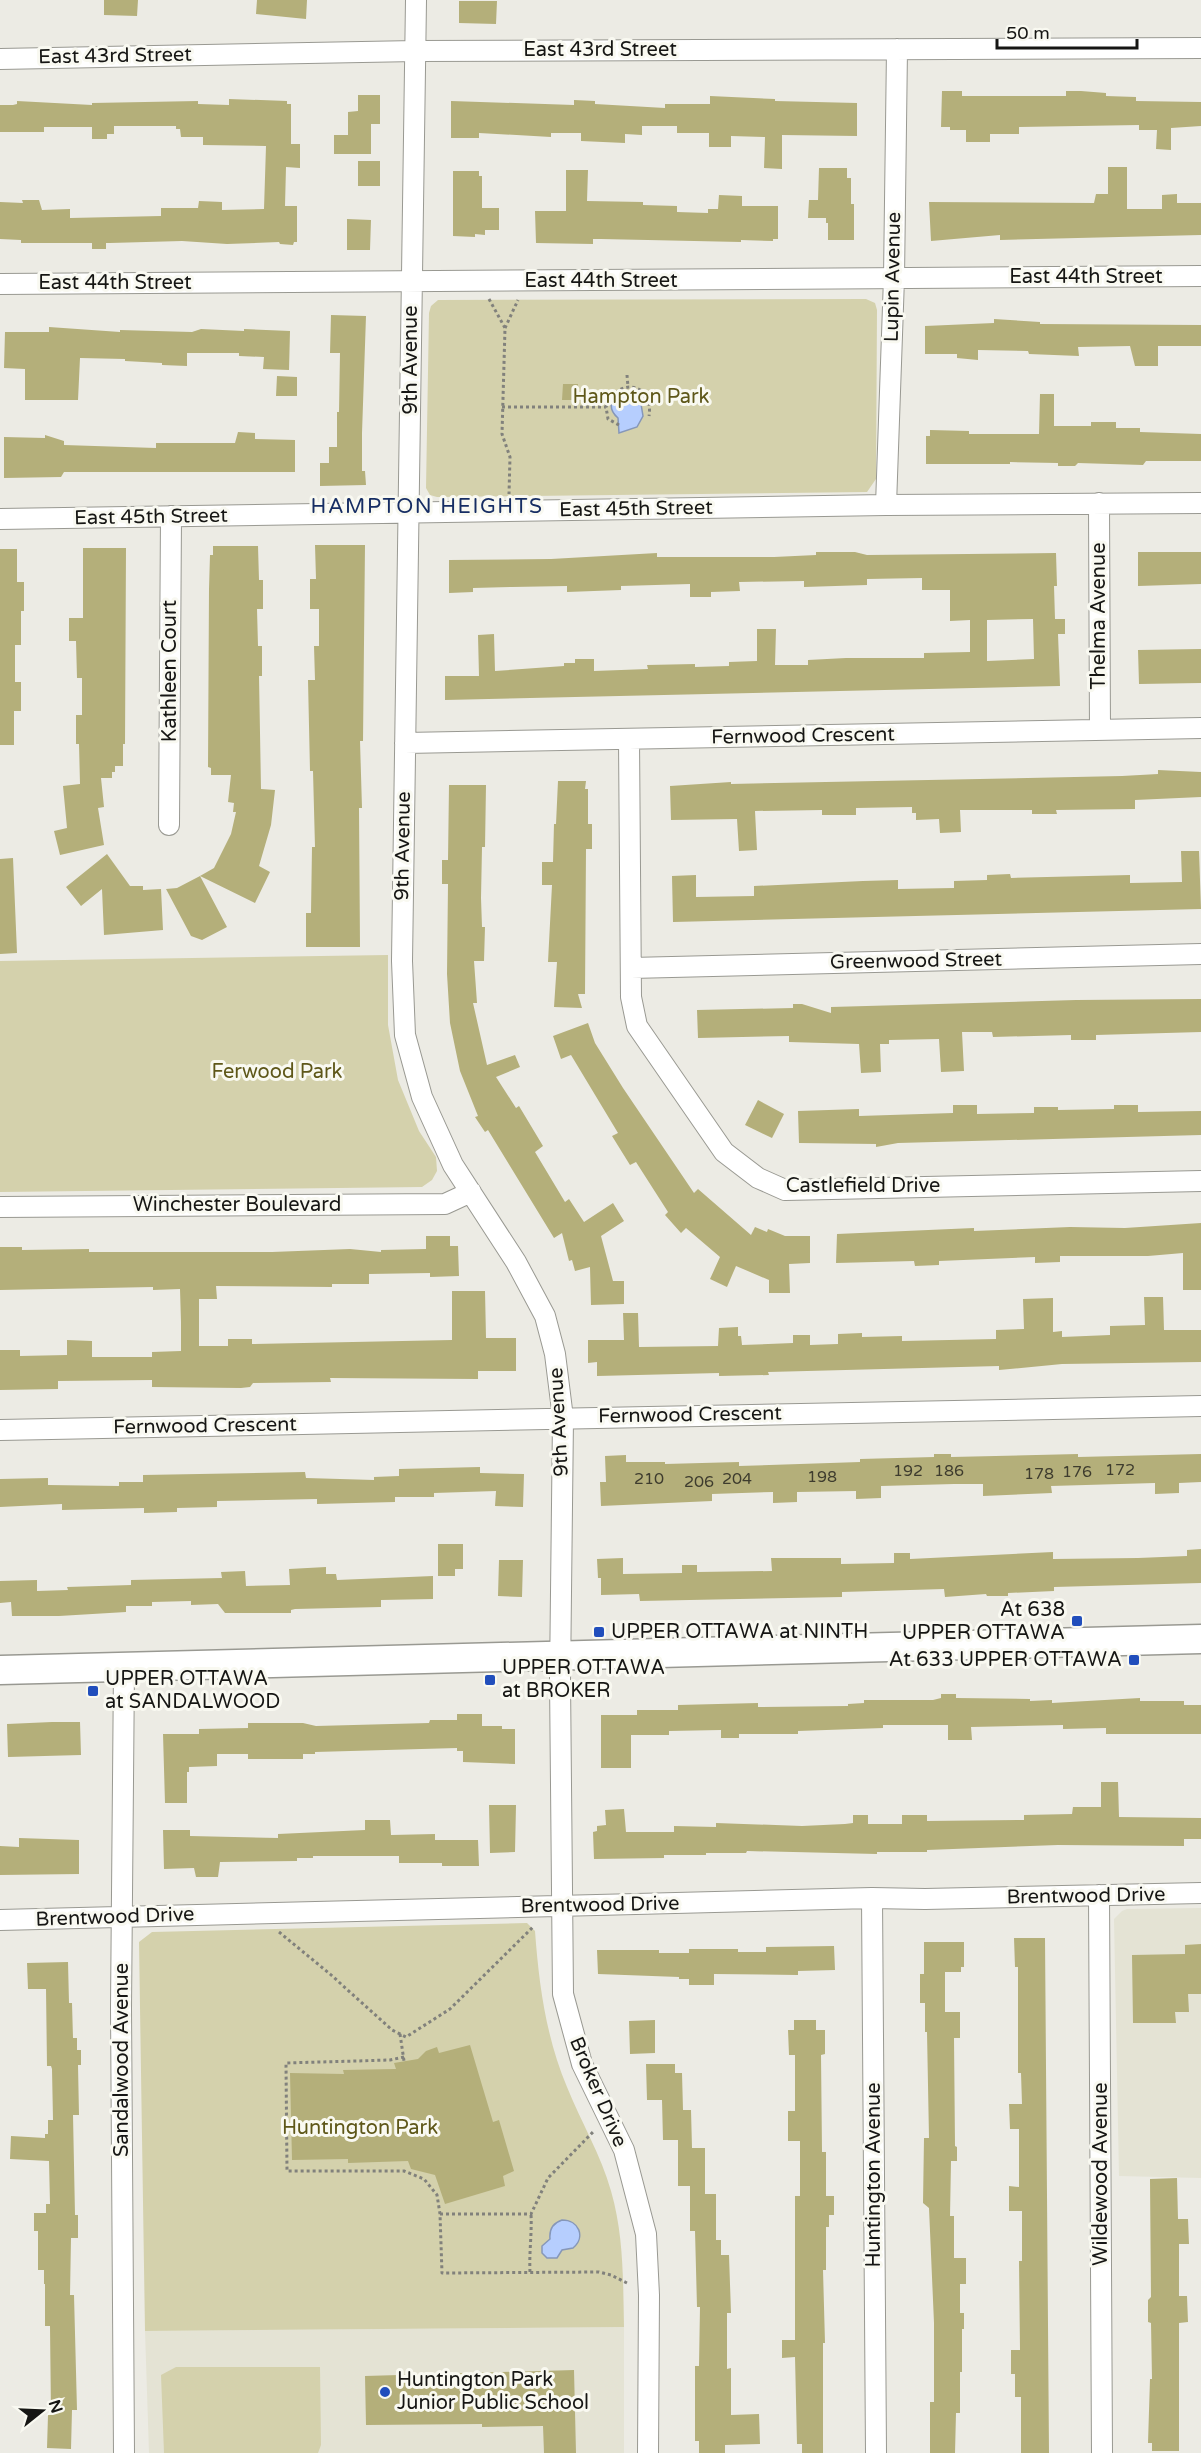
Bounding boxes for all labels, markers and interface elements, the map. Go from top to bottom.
scale bar [997,12,1136,50]
text: 50 m [1006,22,1050,44]
street label: East 43rd Street [523,38,677,62]
street label: East 43rd Street [38,43,192,69]
street label: Lupin Avenue [880,212,906,342]
street label: East 44th Street [1009,265,1163,289]
street label: East 44th Street [524,269,678,293]
street label: East 44th Street [38,271,192,295]
street label: 9th Avenue [399,305,423,415]
park label: Hampton Park [573,385,710,409]
district label: HAMPTON HEIGHTS [311,494,543,519]
street label: East 45th Street [559,496,713,522]
street label: East 45th Street [74,504,228,530]
street label: Thelma Avenue [1087,543,1111,689]
street label: Kathleen Court [158,599,182,742]
street label: Fernwood Crescent [711,722,895,750]
street label: 9th Avenue [390,791,416,901]
street label: Greenwood Street [830,947,1003,975]
park label: Ferwood Park [212,1060,343,1084]
street label: Castlefield Drive [786,1174,940,1198]
street label: Winchester Boulevard [133,1193,341,1217]
street label: 9th Avenue [544,1367,574,1477]
street label: Fernwood Crescent [598,1401,782,1429]
street label: Fernwood Crescent [113,1412,297,1440]
house number: 172 [1105,1460,1135,1480]
house number: 192 [893,1461,923,1481]
house number: 186 [934,1461,964,1481]
house number: 176 [1062,1462,1092,1482]
house number: 178 [1024,1464,1054,1484]
house number: 198 [807,1467,837,1487]
house number: 210 [634,1469,664,1489]
house number: 204 [722,1469,752,1489]
house number: 206 [684,1472,714,1492]
place label: At 638 UPPER OTTAWA [902,1598,1065,1645]
marker: At 638 UPPER OTTAWA [1070,1614,1084,1628]
place label: UPPER OTTAWA at NINTH [611,1620,868,1644]
marker: UPPER OTTAWA at NINTH [592,1625,606,1639]
place label: At 633 UPPER OTTAWA [889,1648,1122,1672]
marker: At 633 UPPER OTTAWA [1127,1653,1141,1667]
place label: UPPER OTTAWA at BROKER [502,1656,665,1703]
place label: UPPER OTTAWA at SANDALWOOD [105,1667,280,1714]
marker: UPPER OTTAWA at BROKER [483,1673,497,1687]
marker: UPPER OTTAWA at SANDALWOOD [86,1684,100,1698]
street label: Brentwood Drive [1006,1883,1166,1909]
street label: Brentwood Drive [520,1892,680,1918]
street label: Brentwood Drive [35,1902,195,1932]
street label: Sandalwood Avenue [110,1963,134,2157]
street label: Broker Drive [564,2033,632,2151]
street label: Wildewood Avenue [1089,2082,1113,2266]
street label: Huntington Avenue [862,2083,886,2268]
park label: Huntington Park [282,2116,438,2140]
place label: Huntington Park Junior Public School [397,2368,589,2415]
north arrow [12,2381,72,2441]
marker: Huntington Park Junior Public School [378,2385,392,2399]
text: N [44,2397,67,2416]

